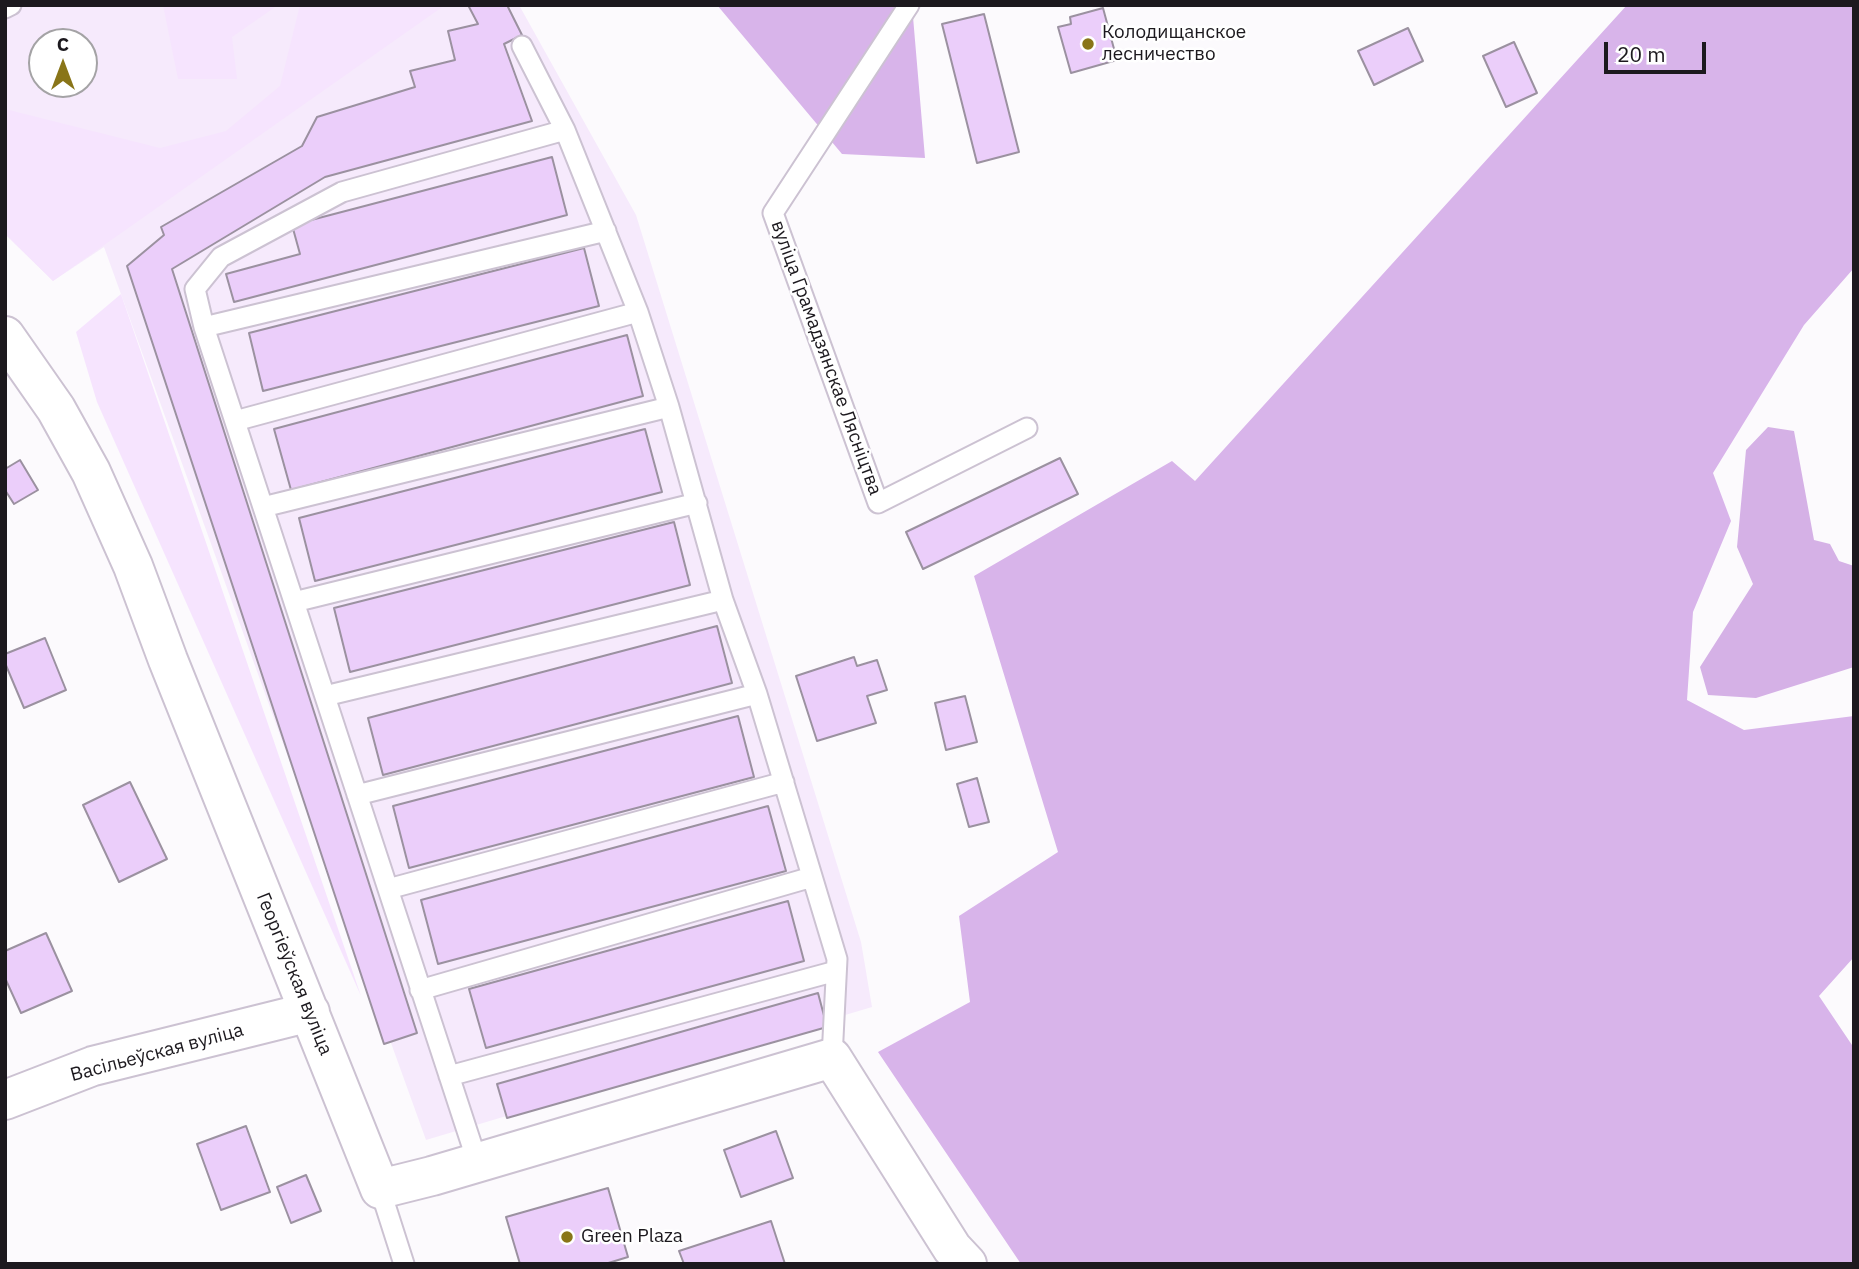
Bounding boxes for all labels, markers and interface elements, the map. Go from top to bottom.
place label: Колодищанское лесничество [1102,22,1246,66]
north arrow [28,28,98,98]
scale bar [1607,28,1708,72]
text: С [57,32,69,56]
marker: Колодищанское лесничество [1080,36,1096,52]
text: 20 m [1617,40,1666,68]
street label: вуліца Грамадзянскае Лясніцтва [766,218,886,498]
street label: Георгіеўская вуліца [251,889,337,1059]
street label: Васільеўская вуліца [68,1019,246,1087]
place label: Green Plaza [581,1226,683,1248]
marker: Green Plaza [559,1229,575,1245]

